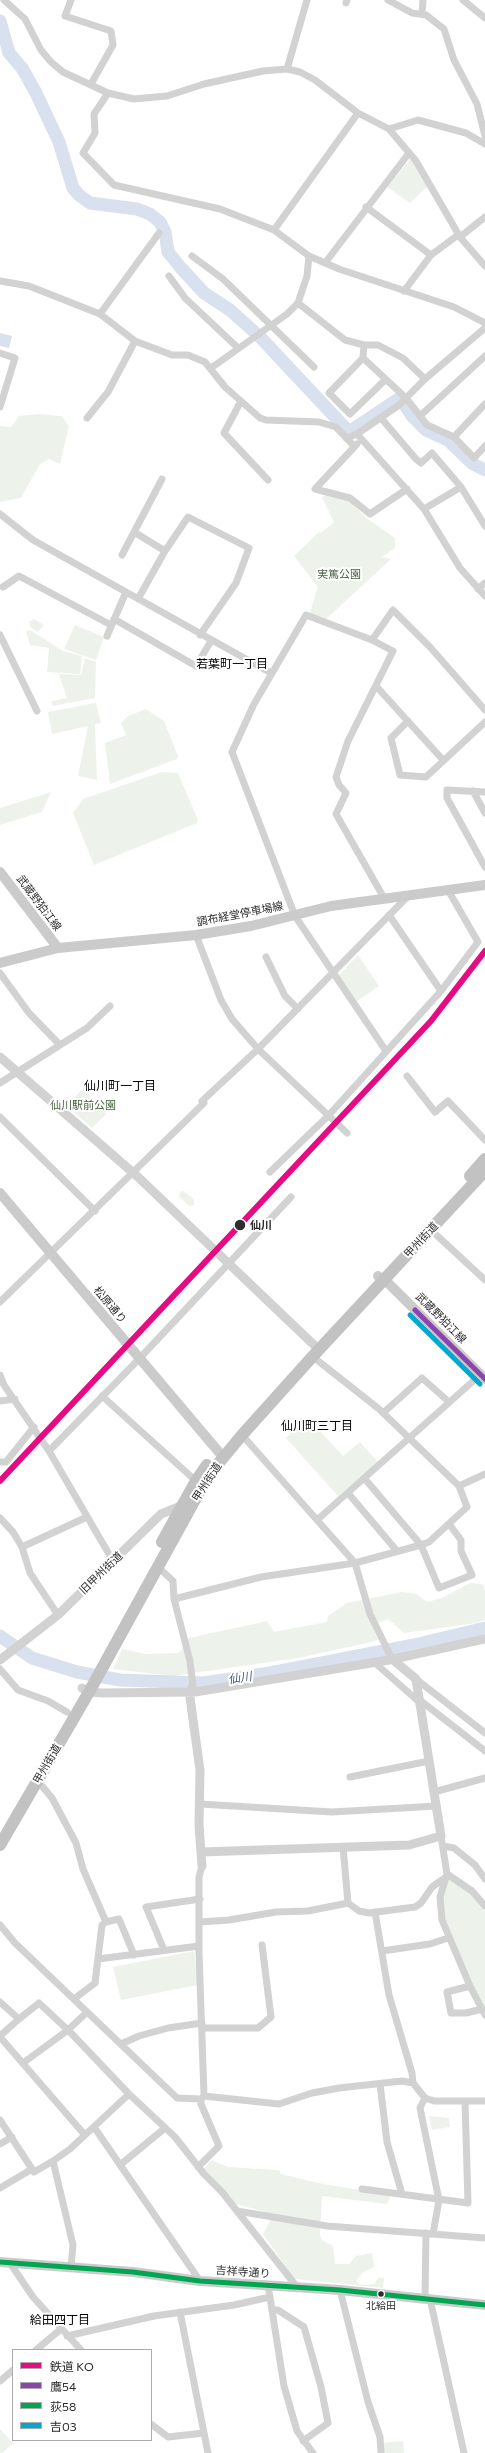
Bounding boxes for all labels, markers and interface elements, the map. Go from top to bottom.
park label: 実篤公園 [317,567,361,581]
district label: 若葉町一丁目 [196,657,268,671]
street label: 武蔵野狛江線 [14,873,64,933]
street label: 調布経堂停車場線 [196,899,284,929]
district label: 仙川町一丁目 [84,1079,156,1093]
park label: 仙川駅前公園 [50,1098,116,1112]
marker: 仙川 [233,1218,247,1232]
place label: 仙川 [250,1218,272,1232]
street label: 甲州街道 [401,1219,441,1261]
street label: 松原通り [91,1284,129,1326]
street label: 武蔵野狛江線 [413,1290,469,1346]
district label: 仙川町三丁目 [281,1419,353,1433]
street label: 甲州街道 [189,1460,225,1504]
street label: 旧甲州街道 [77,1549,125,1597]
water label: 仙川 [227,1669,253,1687]
street label: 甲州街道 [30,1742,64,1786]
street label: 吉祥寺通り [215,2263,271,2281]
marker: 北給田 [376,2289,386,2299]
place label: 北給田 [366,2300,396,2312]
district label: 給田四丁目 [30,2313,90,2327]
legend [12,2349,152,2441]
text: 鉄道 KO [50,2359,94,2373]
text: 鷹54 [50,2379,76,2393]
text: 荻58 [50,2399,76,2413]
text: 吉03 [50,2419,77,2433]

